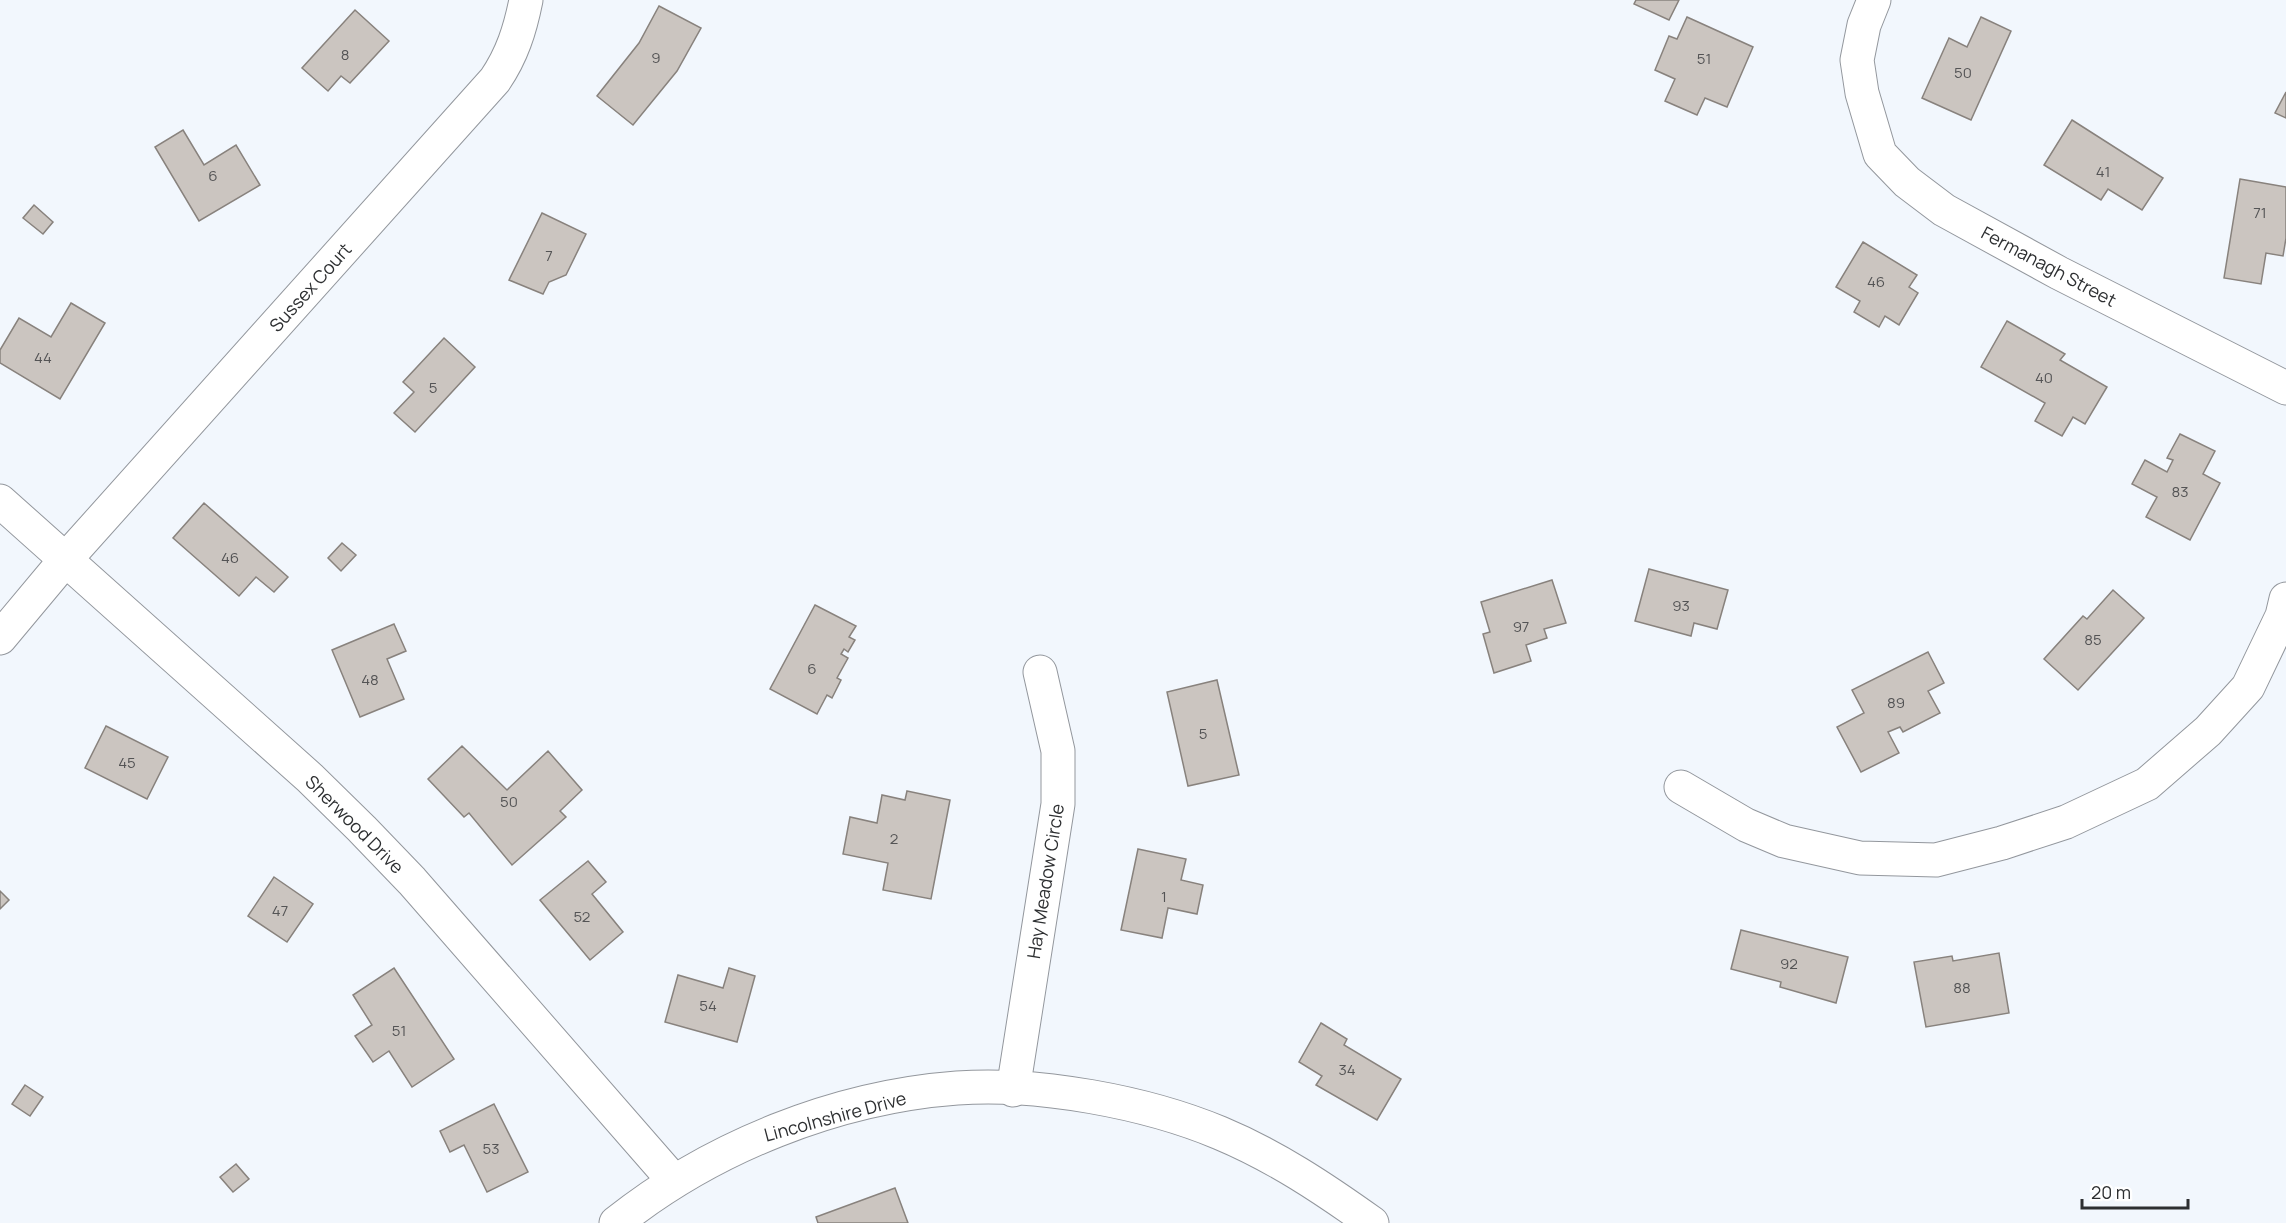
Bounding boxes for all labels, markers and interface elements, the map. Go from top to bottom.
house number: 8 [341,44,349,65]
house number: 9 [651,47,661,68]
house number: 51 [1697,48,1711,69]
house number: 50 [1954,62,1972,83]
house number: 41 [2096,161,2110,182]
house number: 6 [208,165,218,186]
house number: 71 [2253,202,2267,223]
street label: Fermanagh Street [1977,220,2121,312]
street label: Sussex Court [264,237,356,337]
house number: 7 [545,245,553,266]
house number: 46 [1867,271,1885,292]
house number: 44 [34,347,52,368]
house number: 40 [2035,367,2053,388]
house number: 5 [429,377,437,398]
house number: 83 [2171,481,2189,502]
house number: 46 [221,547,239,568]
house number: 93 [1672,595,1690,616]
house number: 97 [1513,616,1529,637]
house number: 85 [2084,629,2102,650]
house number: 6 [807,658,817,679]
house number: 48 [361,669,379,690]
house number: 89 [1887,692,1905,713]
house number: 5 [1199,723,1207,744]
house number: 45 [118,752,136,773]
street label: Sherwood Drive [301,770,409,878]
house number: 50 [500,791,518,812]
street label: Hay Meadow Circle [1021,802,1069,960]
house number: 2 [890,828,898,849]
house number: 1 [1161,886,1167,907]
house number: 47 [272,900,288,921]
house number: 52 [574,906,590,927]
house number: 92 [1780,953,1798,974]
house number: 88 [1953,977,1971,998]
house number: 54 [699,995,717,1016]
house number: 51 [392,1020,406,1041]
house number: 34 [1338,1059,1356,1080]
street label: Lincolnshire Drive [761,1085,909,1147]
house number: 53 [483,1138,499,1159]
scale bar [2082,1172,2188,1210]
text: 20 m [2091,1180,2131,1204]

